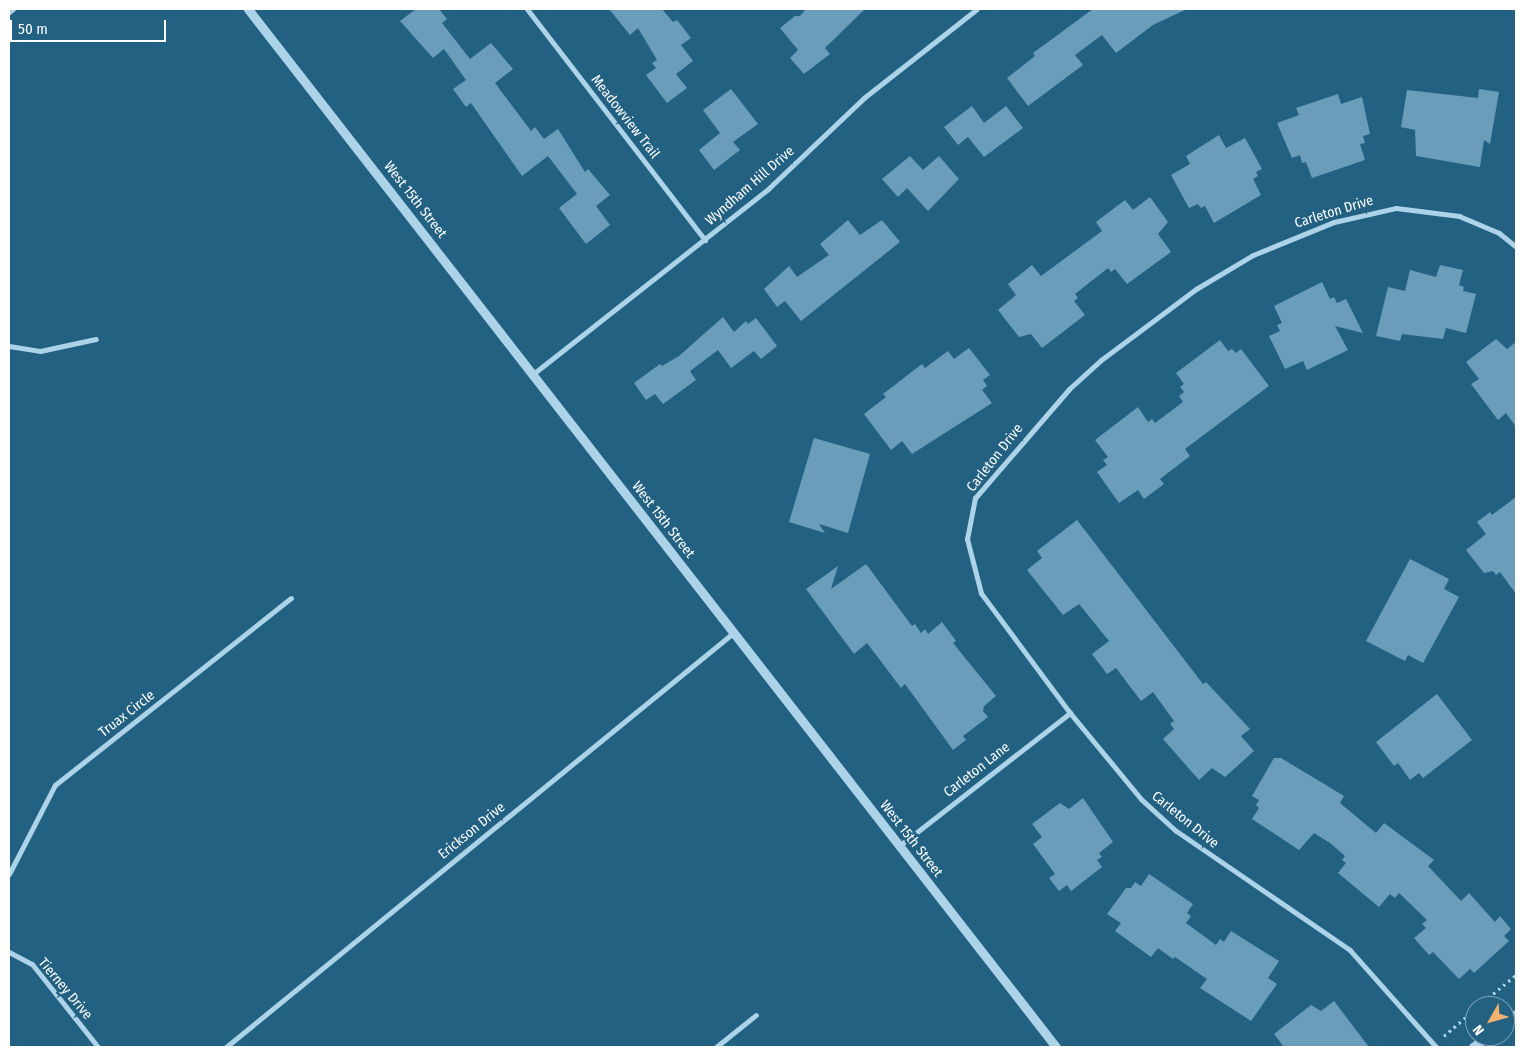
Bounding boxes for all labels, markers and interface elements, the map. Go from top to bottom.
scale bar [12,10,169,42]
text: 50 m [18,20,48,38]
street label: Meadowview Trail [587,72,663,162]
street label: Wyndham Hill Drive [702,143,798,229]
street label: West 15th Street [380,158,450,242]
street label: Carleton Drive [1293,192,1375,232]
street label: Carleton Drive [963,421,1027,495]
street label: West 15th Street [628,478,698,562]
street label: Truax Circle [96,687,158,741]
street label: Carleton Lane [941,739,1013,801]
street label: Carleton Drive [1148,788,1222,852]
street label: West 15th Street [876,797,946,881]
street label: Erickson Drive [435,799,509,863]
street label: Tierney Drive [34,955,96,1023]
north arrow [1465,996,1515,1046]
text: N [1469,1021,1488,1038]

